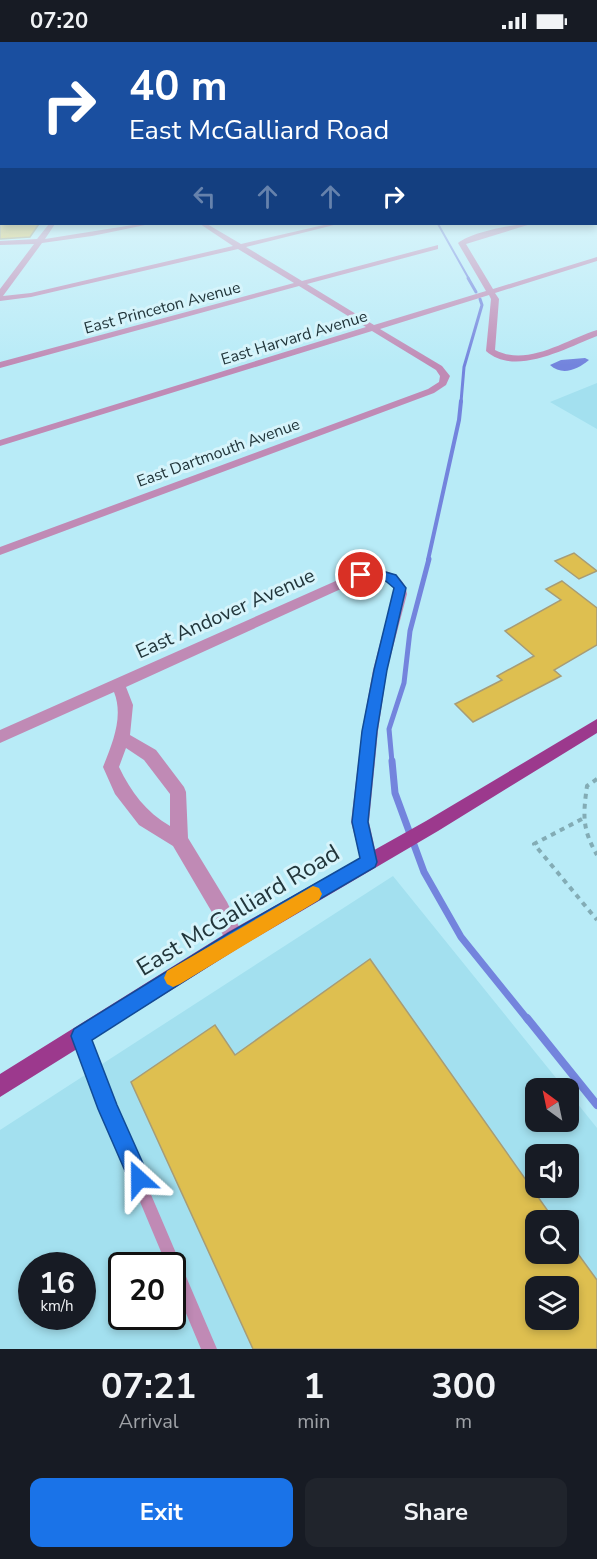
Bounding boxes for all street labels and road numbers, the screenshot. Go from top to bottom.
street label: East Princeton Avenue [81,276,243,339]
street label: East Harvard Avenue [218,305,370,371]
street label: East Dartmouth Avenue [134,413,303,493]
street label: East Andover Avenue [131,562,319,665]
street label: East McGalliard Road [131,837,345,983]

